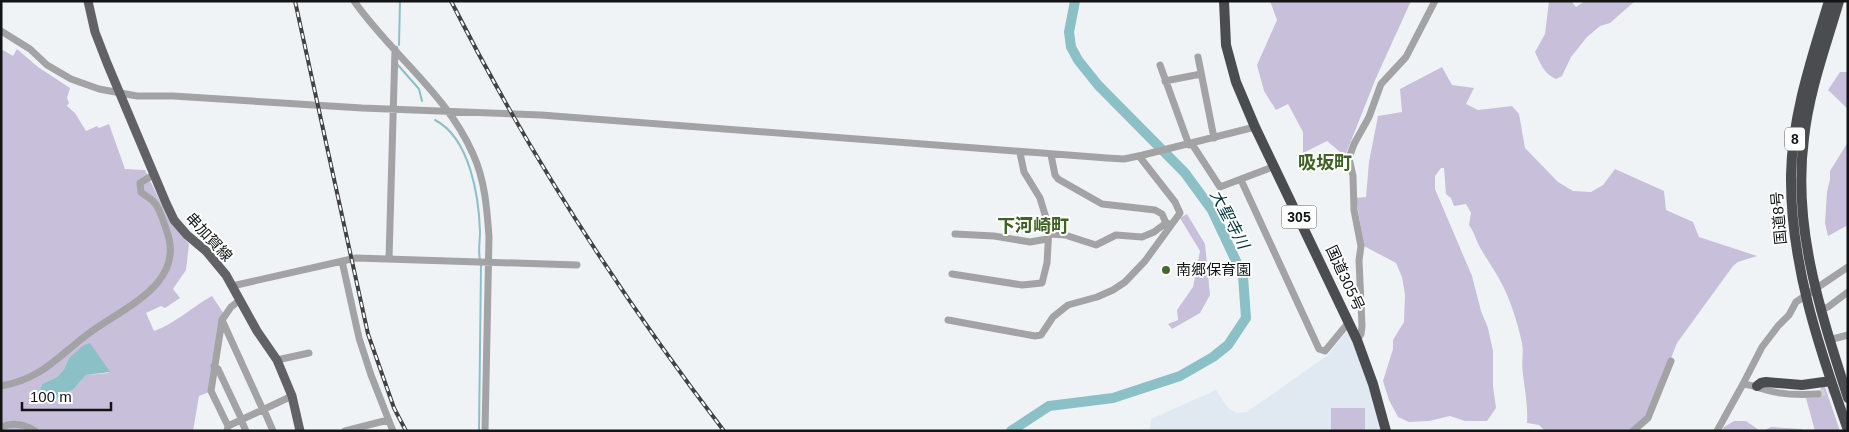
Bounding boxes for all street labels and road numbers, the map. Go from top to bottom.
road number: 8 [1785,128,1805,150]
street label: 国道8号 [1768,191,1789,245]
road number: 305 [1282,206,1316,228]
street label: 串加賀線 [183,209,236,264]
street label: 国道305号 [1323,242,1368,313]

